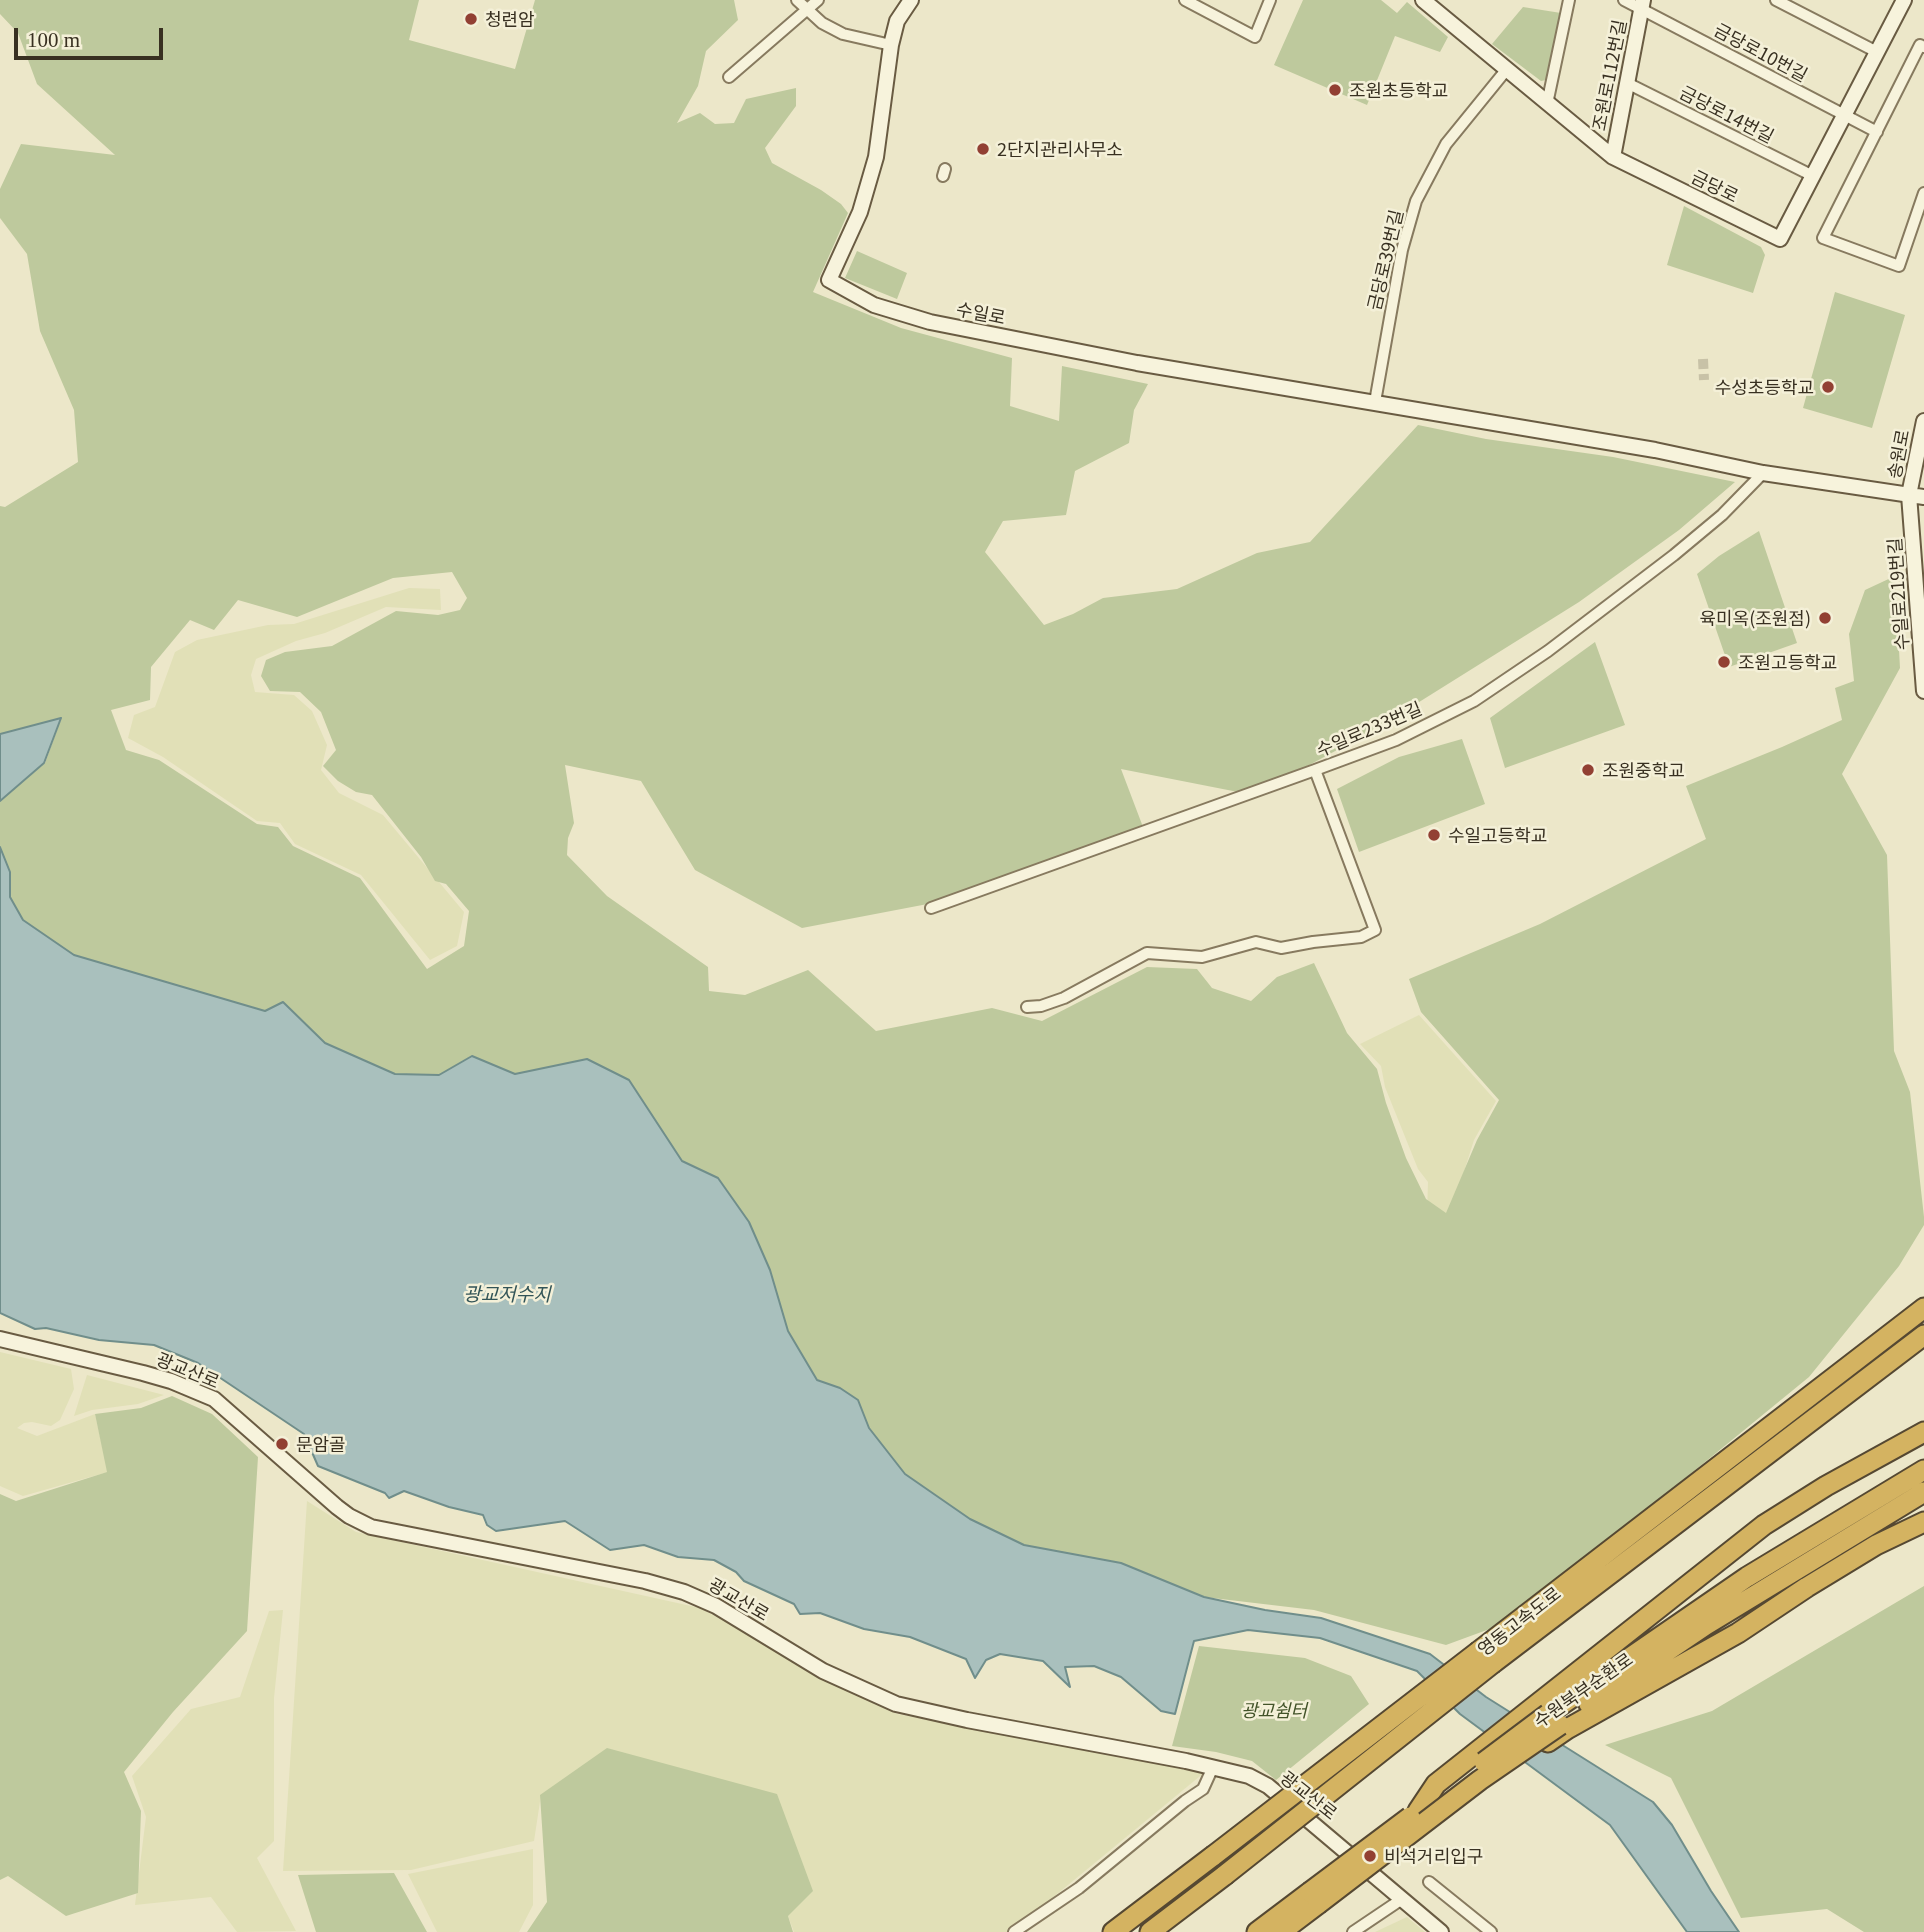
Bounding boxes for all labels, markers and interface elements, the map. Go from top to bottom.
place label: 청련암 [485,8,535,30]
marker: 청련암 [463,11,479,27]
scale bar [18,14,166,58]
street label: 조원로112번길 [1588,18,1630,132]
street label: 금당로10번길 [1711,18,1811,86]
text: 100 m [27,28,80,52]
place label: 조원초등학교 [1349,79,1448,101]
street label: 금당로14번길 [1676,81,1778,147]
marker: 조원초등학교 [1327,82,1343,98]
place label: 2단지관리사무소 [997,138,1123,160]
marker: 2단지관리사무소 [975,141,991,157]
street label: 금당로 [1688,165,1742,207]
street label: 금당로39번길 [1363,207,1407,313]
street label: 수일로 [955,298,1007,328]
place label: 수성초등학교 [1715,376,1814,398]
marker: 수성초등학교 [1820,379,1836,395]
street label: 송원로 [1883,428,1913,480]
street label: 수일로219번길 [1883,537,1913,651]
place label: 육미옥(조원점) [1699,607,1811,629]
marker: 육미옥(조원점) [1817,610,1833,626]
place label: 조원고등학교 [1738,651,1837,673]
marker: 조원고등학교 [1716,654,1732,670]
street label: 수일로233번길 [1313,697,1425,761]
place label: 조원중학교 [1602,759,1685,781]
marker: 조원중학교 [1580,762,1596,778]
place label: 수일고등학교 [1448,824,1547,846]
marker: 수일고등학교 [1426,827,1442,843]
water label: 광교저수지 [463,1283,551,1305]
street label: 광교산로 [153,1348,223,1392]
place label: 문암골 [296,1433,346,1455]
marker: 문암골 [274,1436,290,1452]
street label: 광교산로 [705,1573,773,1625]
street label: 영동고속도로 [1473,1582,1565,1660]
street label: 수원북부순환로 [1529,1648,1637,1732]
park label: 광교쉼터 [1241,1699,1307,1721]
street label: 광교산로 [1276,1766,1342,1824]
place label: 비석거리입구 [1384,1845,1483,1867]
marker: 비석거리입구 [1362,1848,1378,1864]

